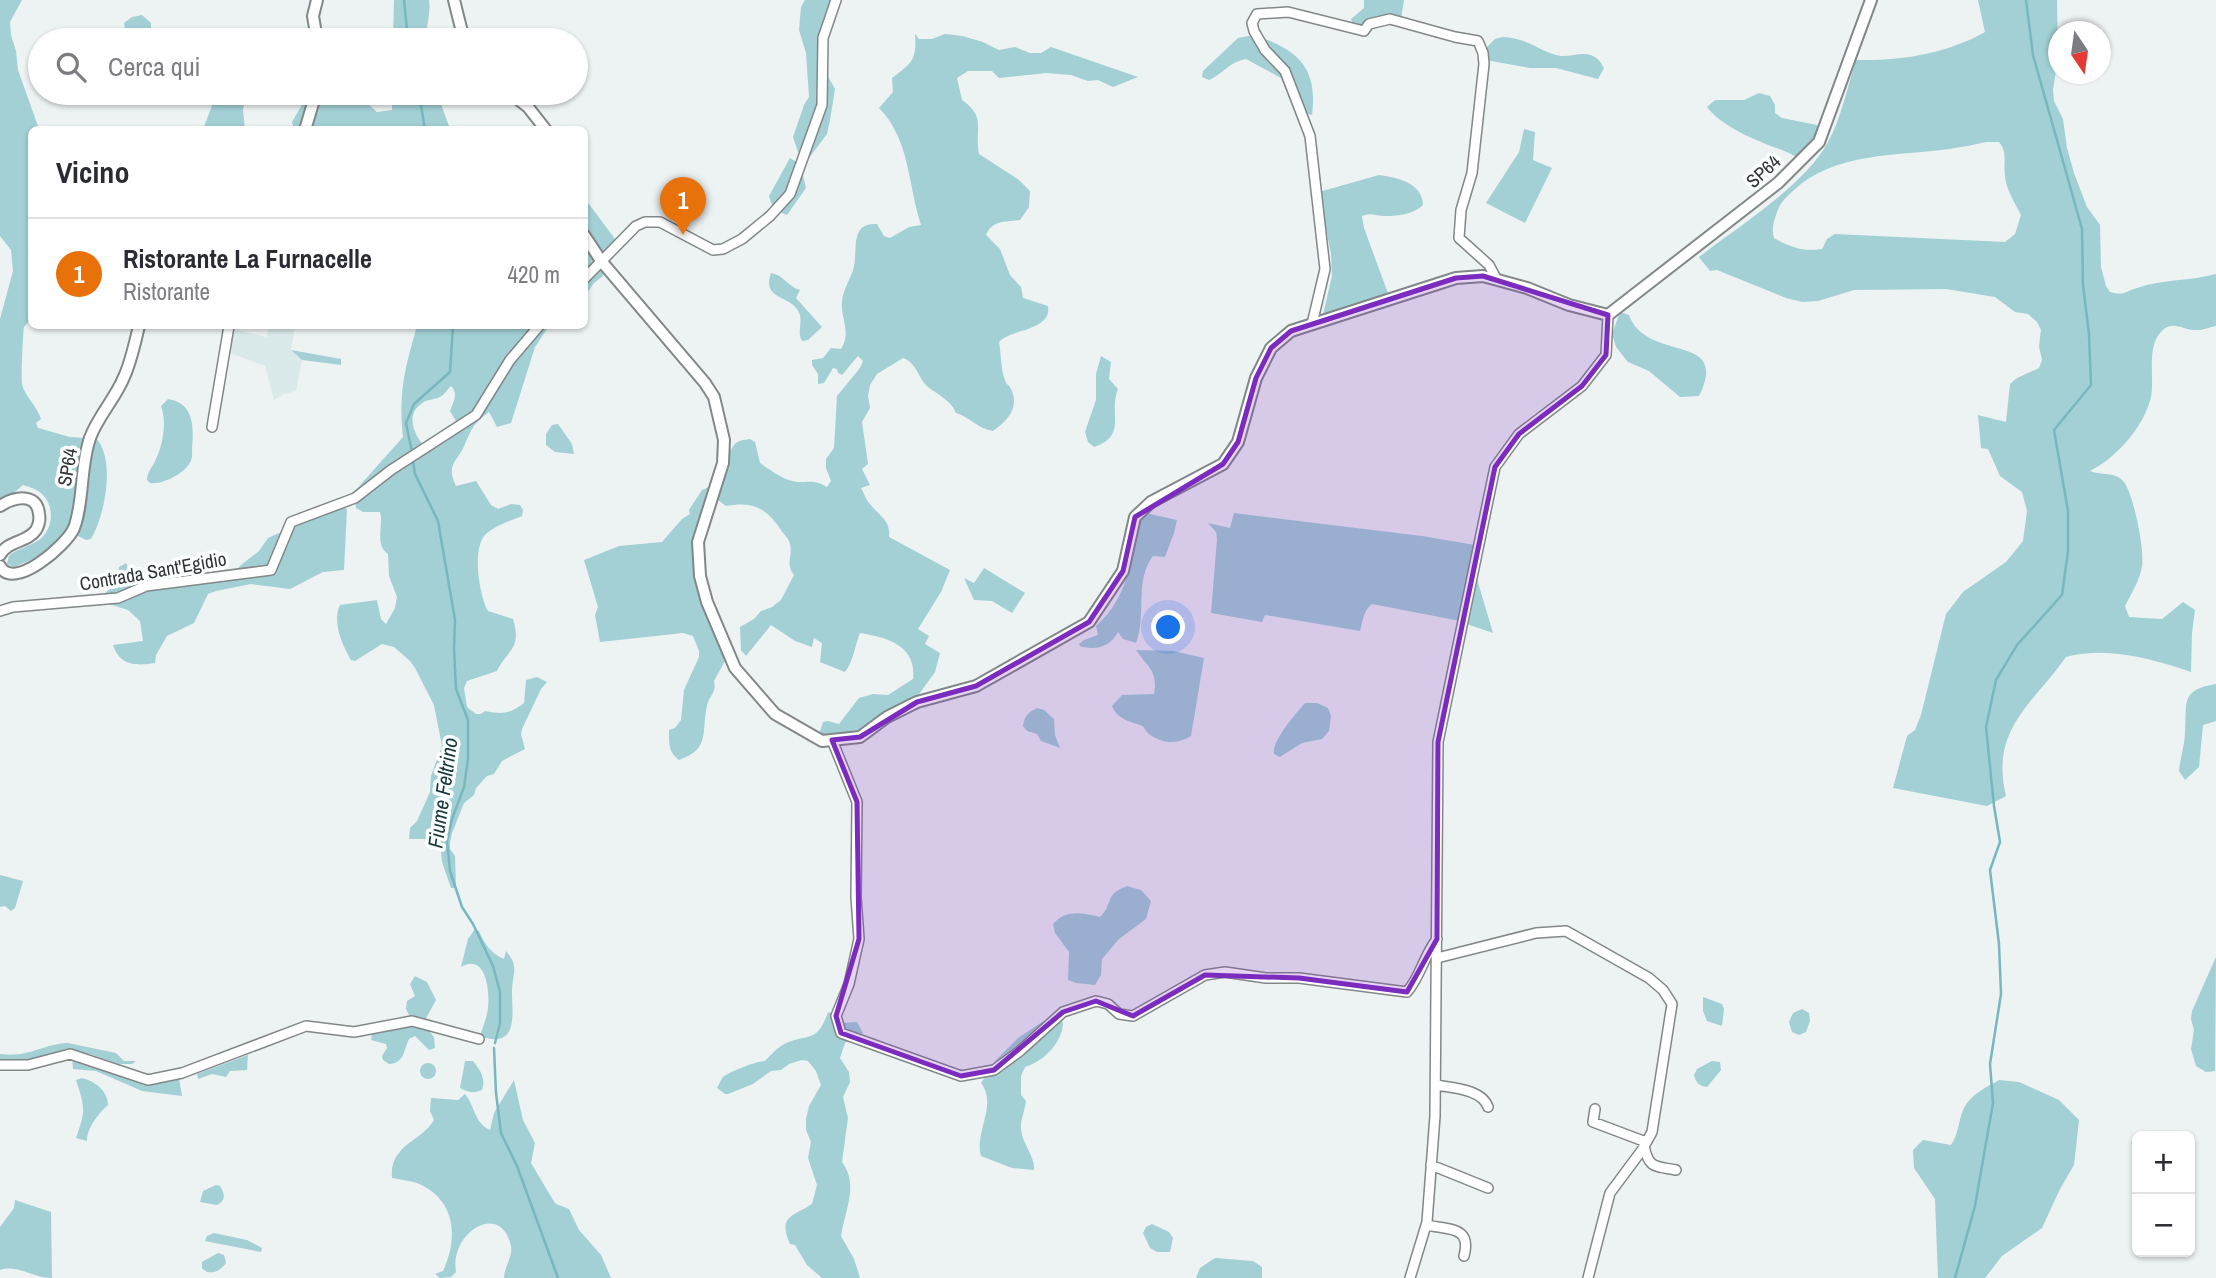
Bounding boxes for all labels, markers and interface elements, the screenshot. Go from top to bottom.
north arrow [2048,21,2111,84]
search box [28,28,588,105]
icon: search [52,48,90,86]
text: Cerca qui [108,49,200,84]
street label: SP64 [1740,148,1786,193]
text: Vicino [56,152,129,192]
pin: 1 [660,177,706,235]
text: Ristorante La Furnacelle [123,241,372,276]
text: 1 [74,259,84,290]
text: 420 m [508,259,560,290]
text: Ristorante [123,276,210,307]
street label: SP64 [51,446,83,488]
street label: Contrada Sant'Egidio [78,545,228,597]
your location [1151,610,1185,644]
water label: Fiume Feltrino [420,736,465,850]
map controls [2132,1131,2195,1257]
button: + [2132,1131,2195,1194]
button: − [2132,1194,2195,1257]

